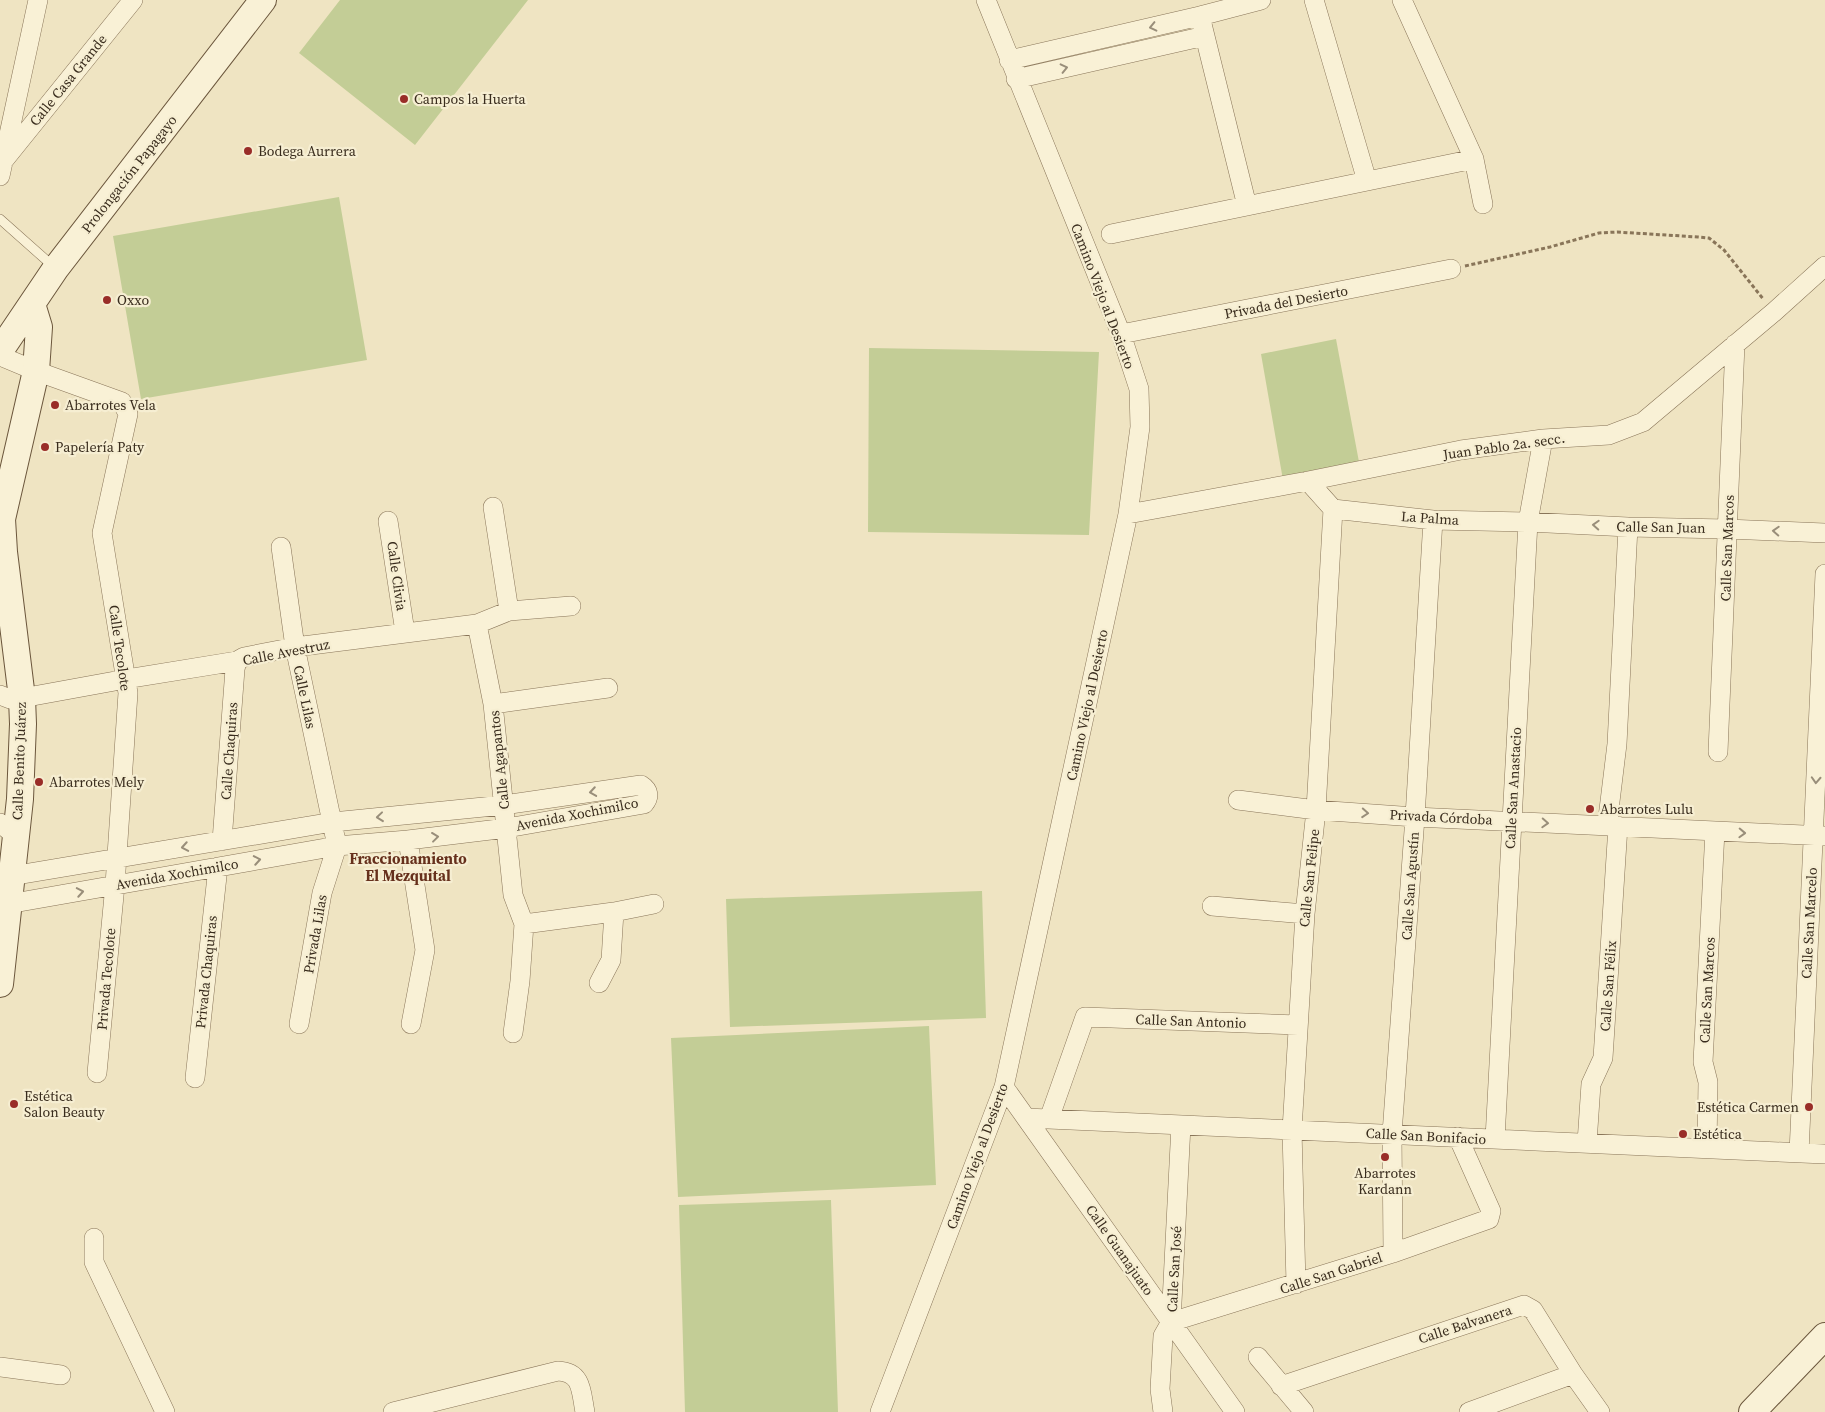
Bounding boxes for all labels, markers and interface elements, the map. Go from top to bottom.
one-way arrow [1148,21,1157,32]
street label: Calle Casa Grande [25,30,111,130]
one-way arrow [1059,63,1068,74]
place label: Campos la Huerta [414,89,527,109]
marker: Campos la Huerta [398,93,410,105]
street label: Prolongación Papagayo [76,110,182,237]
place label: Bodega Aurrera [258,141,357,161]
marker: Bodega Aurrera [242,145,254,157]
street label: Camino Viejo al Desierto [1066,220,1140,372]
street label: Privada del Desierto [1223,280,1350,324]
place label: Oxxo [117,290,149,310]
marker: Oxxo [101,294,113,306]
place label: Abarrotes Vela [65,395,157,415]
marker: Abarrotes Vela [49,399,61,411]
street label: Juan Pablo 2a. secc. [1441,428,1566,465]
place label: Papelería Paty [55,437,145,457]
marker: Papelería Paty [39,441,51,453]
street label: Calle San Marcos [1715,494,1739,602]
street label: La Palma [1400,506,1460,530]
street label: Calle San Juan [1616,516,1706,538]
one-way arrow [1592,520,1600,531]
one-way arrow [1772,525,1780,536]
street label: Calle Clivia [382,540,412,613]
street label: Calle Tecolote [104,604,136,692]
street label: Camino Viejo al Desierto [1061,627,1113,783]
street label: Calle Avestruz [241,634,332,670]
street label: Calle Lilas [289,663,321,731]
street label: Calle Benito Juárez [7,701,31,820]
street label: Calle Chaquiras [216,701,242,801]
street label: Calle Agapantos [484,709,514,811]
street label: Calle San Anastacio [1500,726,1526,849]
place label: Abarrotes Mely [49,772,145,792]
marker: Abarrotes Mely [33,776,45,788]
one-way arrow [1810,776,1821,784]
one-way arrow [589,786,597,797]
street label: Avenida Xochimilco [514,792,640,836]
place label: Abarrotes Lulu [1600,799,1693,819]
marker: Abarrotes Lulu [1584,803,1596,815]
street label: Privada Córdoba [1389,804,1494,830]
one-way arrow [1361,808,1369,819]
one-way arrow [376,812,384,823]
one-way arrow [1541,817,1549,828]
one-way arrow [1738,827,1746,838]
street label: Calle San Felipe [1294,828,1324,928]
street label: Calle San Agustín [1396,831,1424,941]
one-way arrow [432,832,440,843]
one-way arrow [180,841,188,852]
district label: Fraccionamiento El Mezquital [349,848,467,886]
street label: Avenida Xochimilco [114,853,240,895]
one-way arrow [253,855,261,866]
street label: Calle San Marcelo [1796,866,1822,979]
one-way arrow [75,887,84,897]
street label: Privada Lilas [298,893,332,975]
street label: Privada Chaquiras [190,914,222,1030]
street label: Privada Tecolote [92,927,120,1031]
street label: Calle San Marcos [1694,936,1720,1044]
street label: Calle San Félix [1595,939,1621,1032]
street label: Calle San Antonio [1135,1009,1247,1033]
street label: Camino Viejo al Desierto [941,1080,1013,1232]
place label: Estética Salon Beauty [24,1086,106,1122]
place label: Estética Carmen [1697,1097,1800,1117]
marker: Estética Salon Beauty [8,1098,20,1110]
marker: Estética Carmen [1803,1101,1815,1113]
street label: Calle San Bonifacio [1365,1123,1487,1149]
place label: Estética [1693,1124,1743,1144]
marker: Estética [1677,1128,1689,1140]
marker: Abarrotes Kardann [1379,1151,1391,1163]
place label: Abarrotes Kardann [1354,1163,1416,1199]
street label: Calle Guanajuato [1081,1201,1159,1300]
street label: Calle San José [1162,1225,1186,1313]
street label: Calle San Gabriel [1277,1247,1385,1299]
street label: Calle Balvanera [1416,1299,1515,1349]

